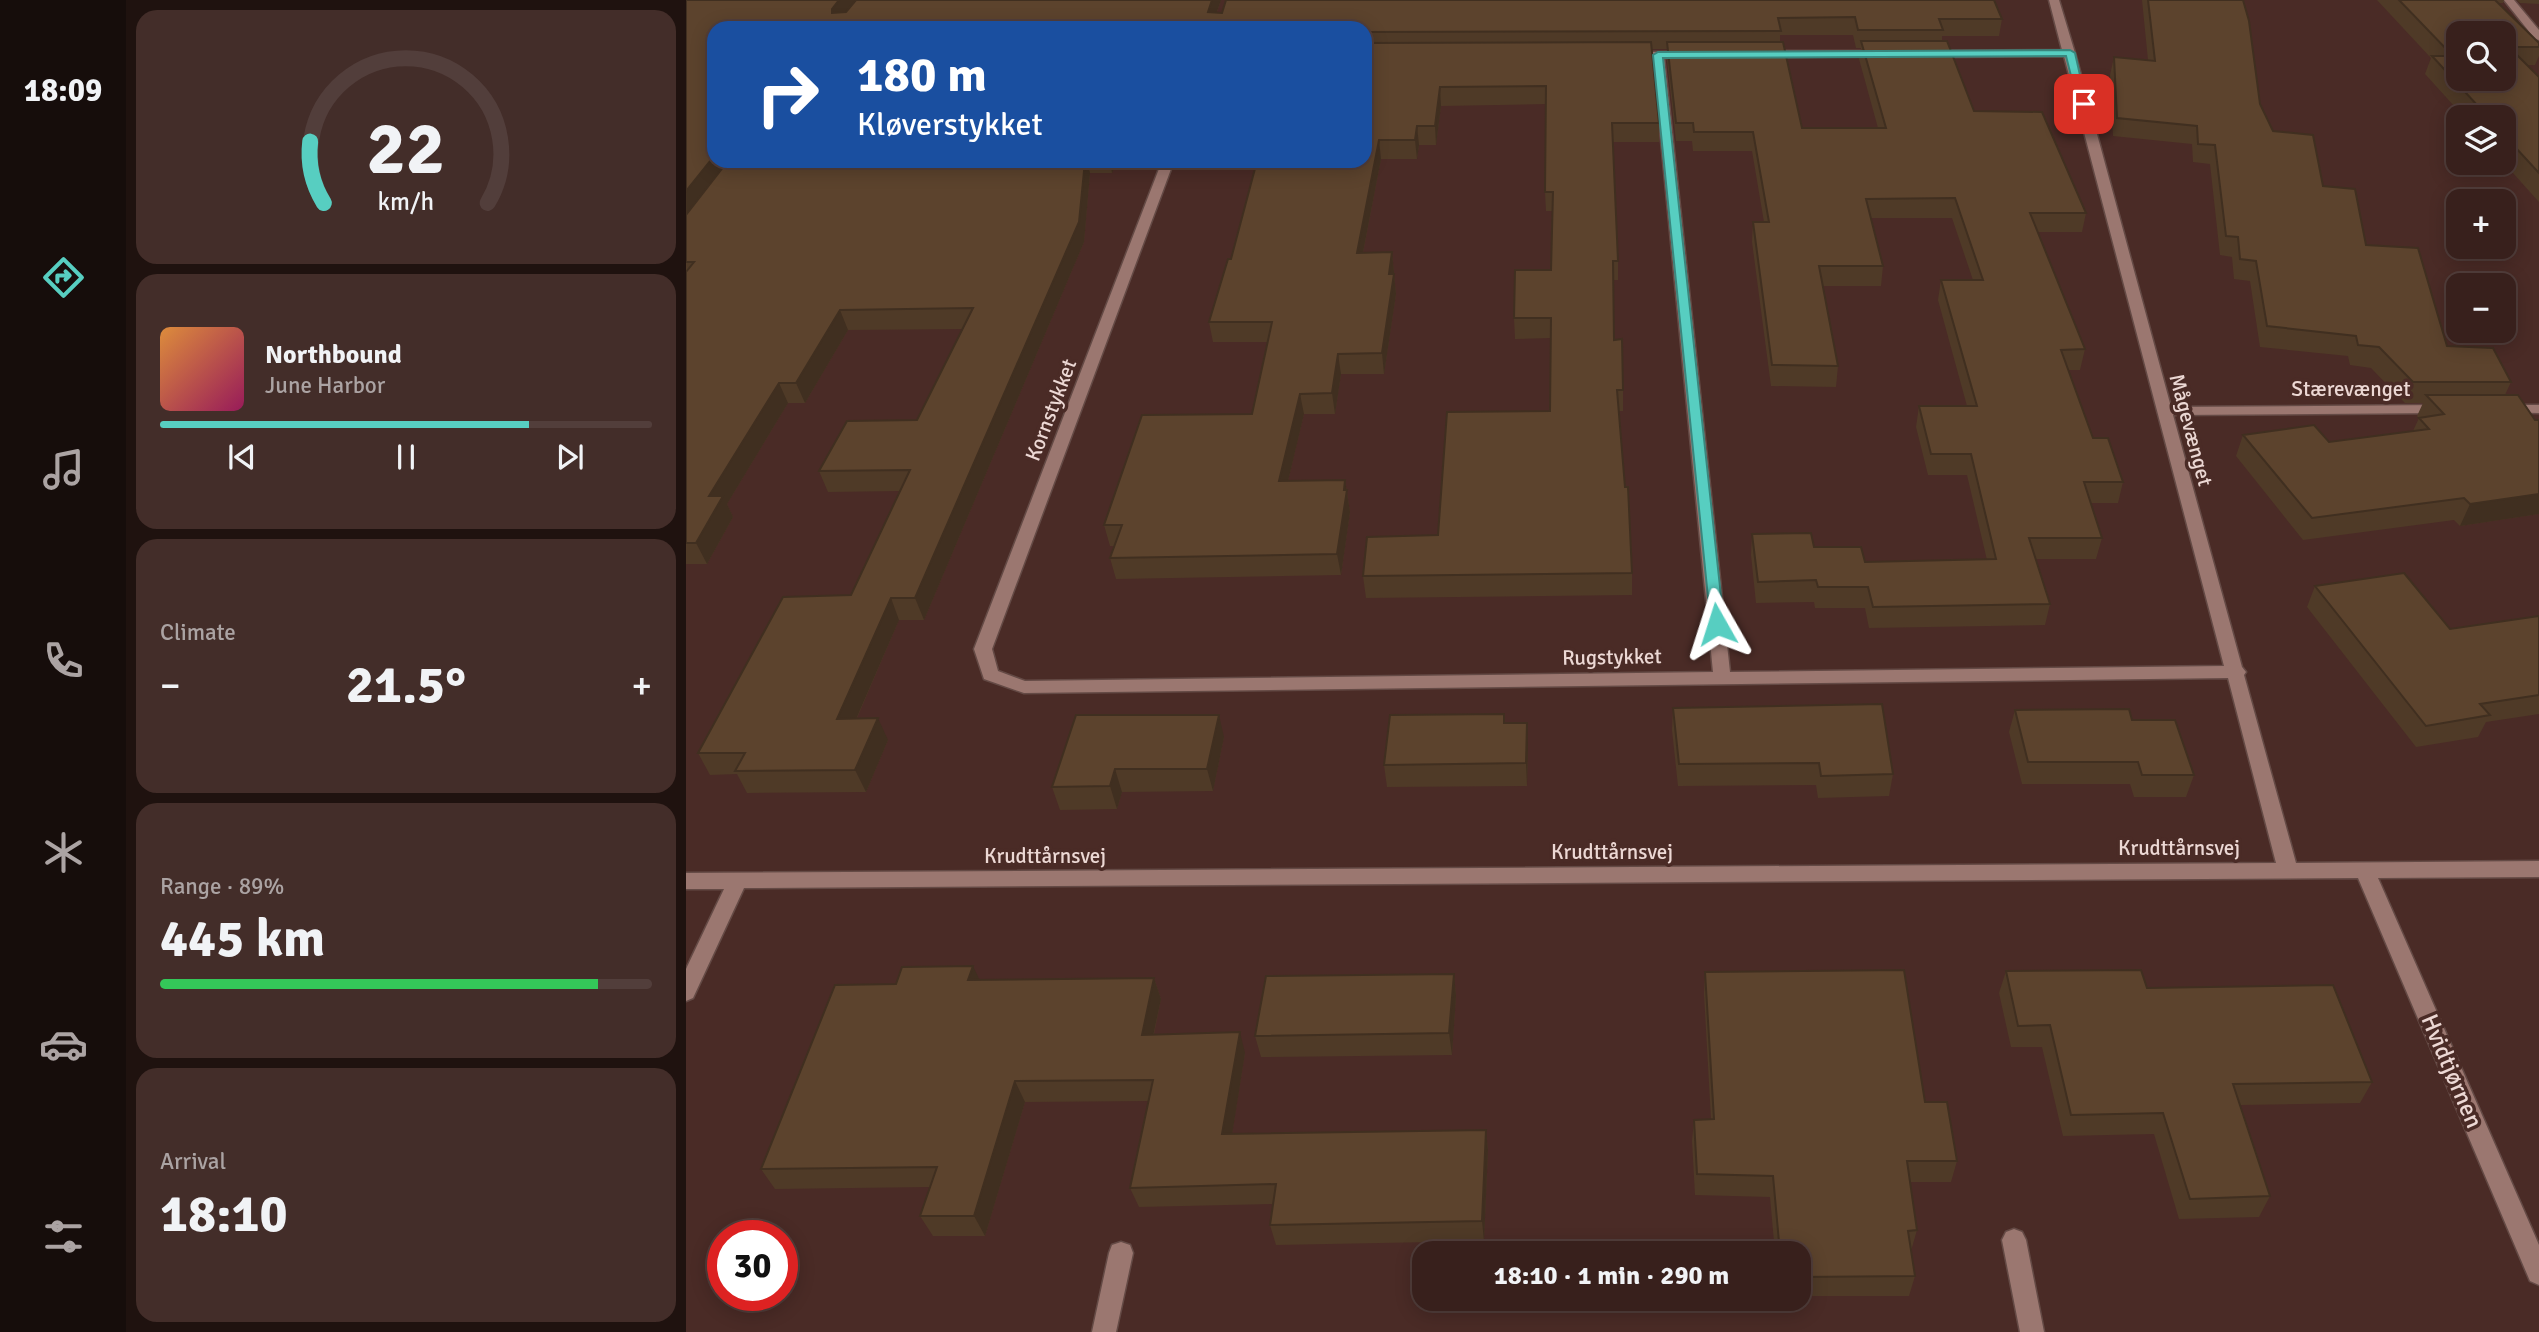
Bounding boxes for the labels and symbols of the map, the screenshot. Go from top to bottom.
pin [2054,74,2114,134]
street label: Kornstykket [1020,355,1082,465]
street label: Mågevænget [2164,371,2218,489]
street label: Stærevænget [2291,376,2411,402]
position arrow [1680,587,1754,661]
street label: Rugstykket [1562,643,1662,671]
street label: Krudttårnsvej [2118,835,2240,861]
street label: Krudttårnsvej [1551,839,1673,865]
street label: Krudttårnsvej [984,843,1106,869]
street label: Hvidtjørnen [2415,1010,2489,1132]
speed limit sign: 30 [707,1220,798,1311]

